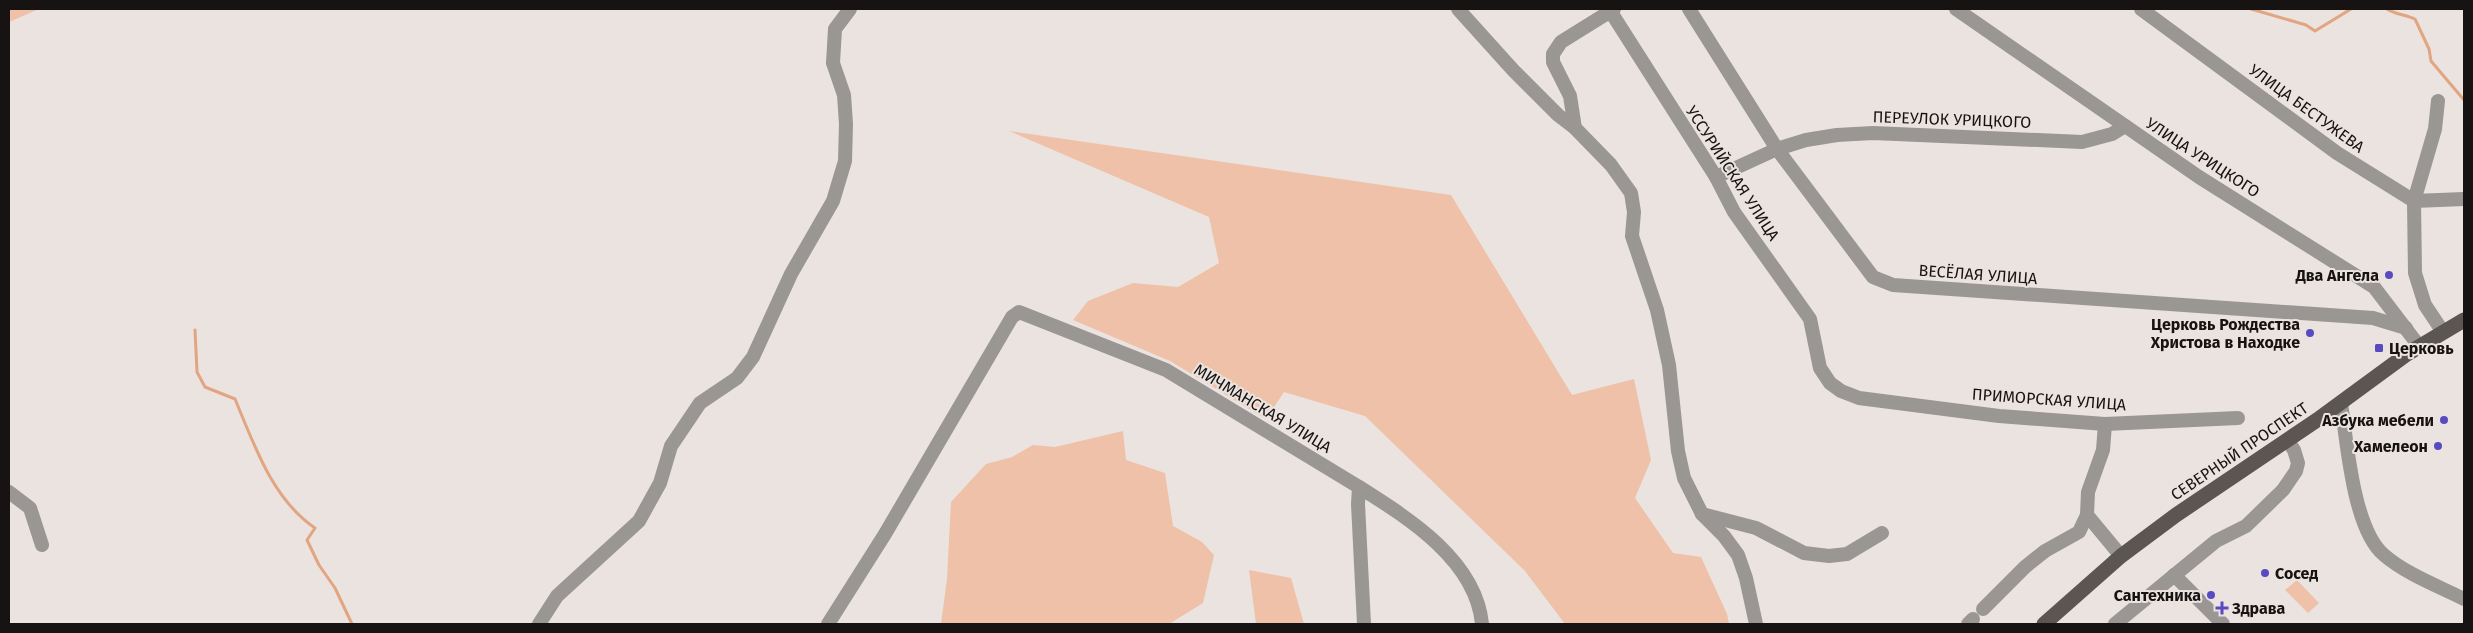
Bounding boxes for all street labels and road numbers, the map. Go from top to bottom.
street label: УЛИЦА БЕСТУЖЕВА [2245,60,2369,157]
street label: УССУРИЙСКАЯ УЛИЦА [1682,102,1784,245]
street label: ПЕРЕУЛОК УРИЦКОГО [1872,107,2032,132]
street label: УЛИЦА УРИЦКОГО [2142,114,2263,201]
street label: ВЕСЁЛАЯ УЛИЦА [1918,261,2039,288]
street label: МИЧМАНСКАЯ УЛИЦА [1191,360,1336,457]
street label: ПРИМОРСКАЯ УЛИЦА [1971,385,2128,414]
street label: СЕВЕРНЫЙ ПРОСПЕКТ [2167,398,2312,504]

